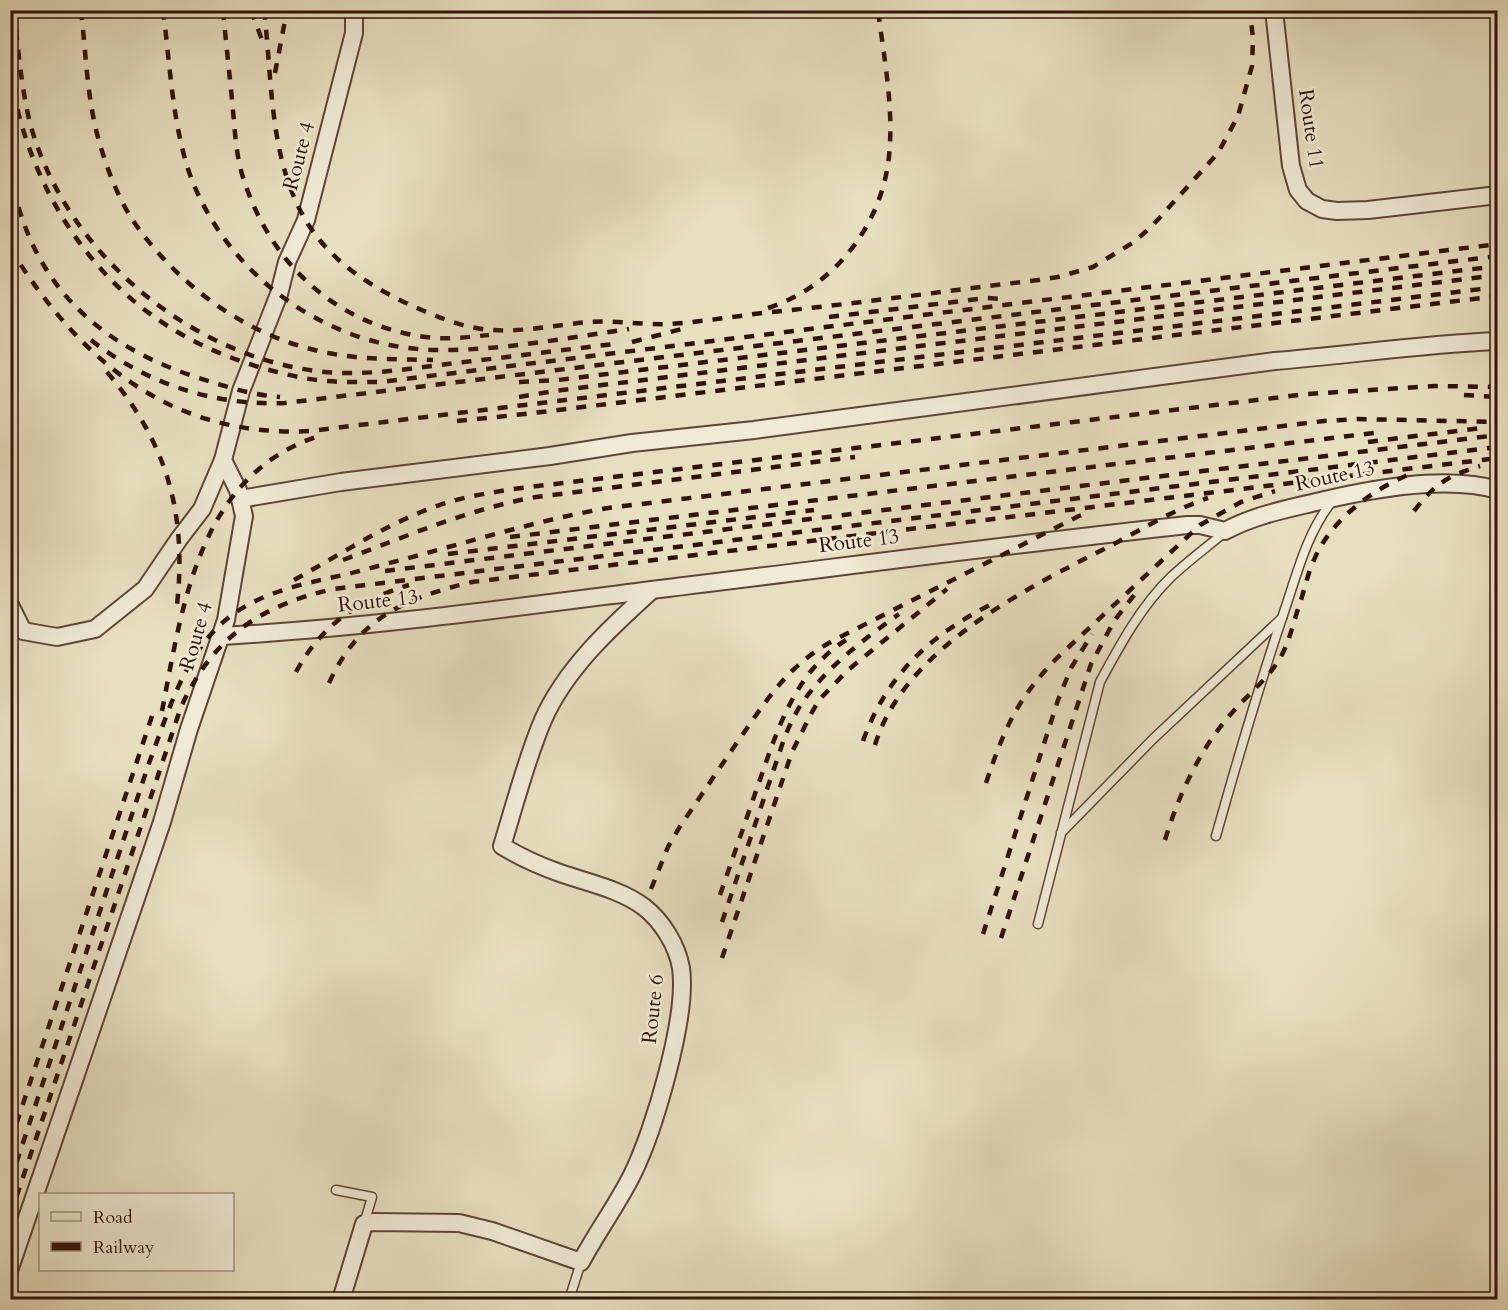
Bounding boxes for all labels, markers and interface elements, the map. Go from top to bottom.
street label: Route 11 [1291,87,1331,171]
street label: Route 4 [276,118,322,194]
street label: Route 13 [1292,453,1378,499]
street label: Route 13 [817,522,901,560]
street label: Route 13 [336,582,420,620]
street label: Route 4 [172,598,220,674]
street label: Route 6 [635,973,671,1045]
legend [39,1193,234,1271]
text: Road [93,1205,133,1230]
text: Railway [93,1235,155,1260]

